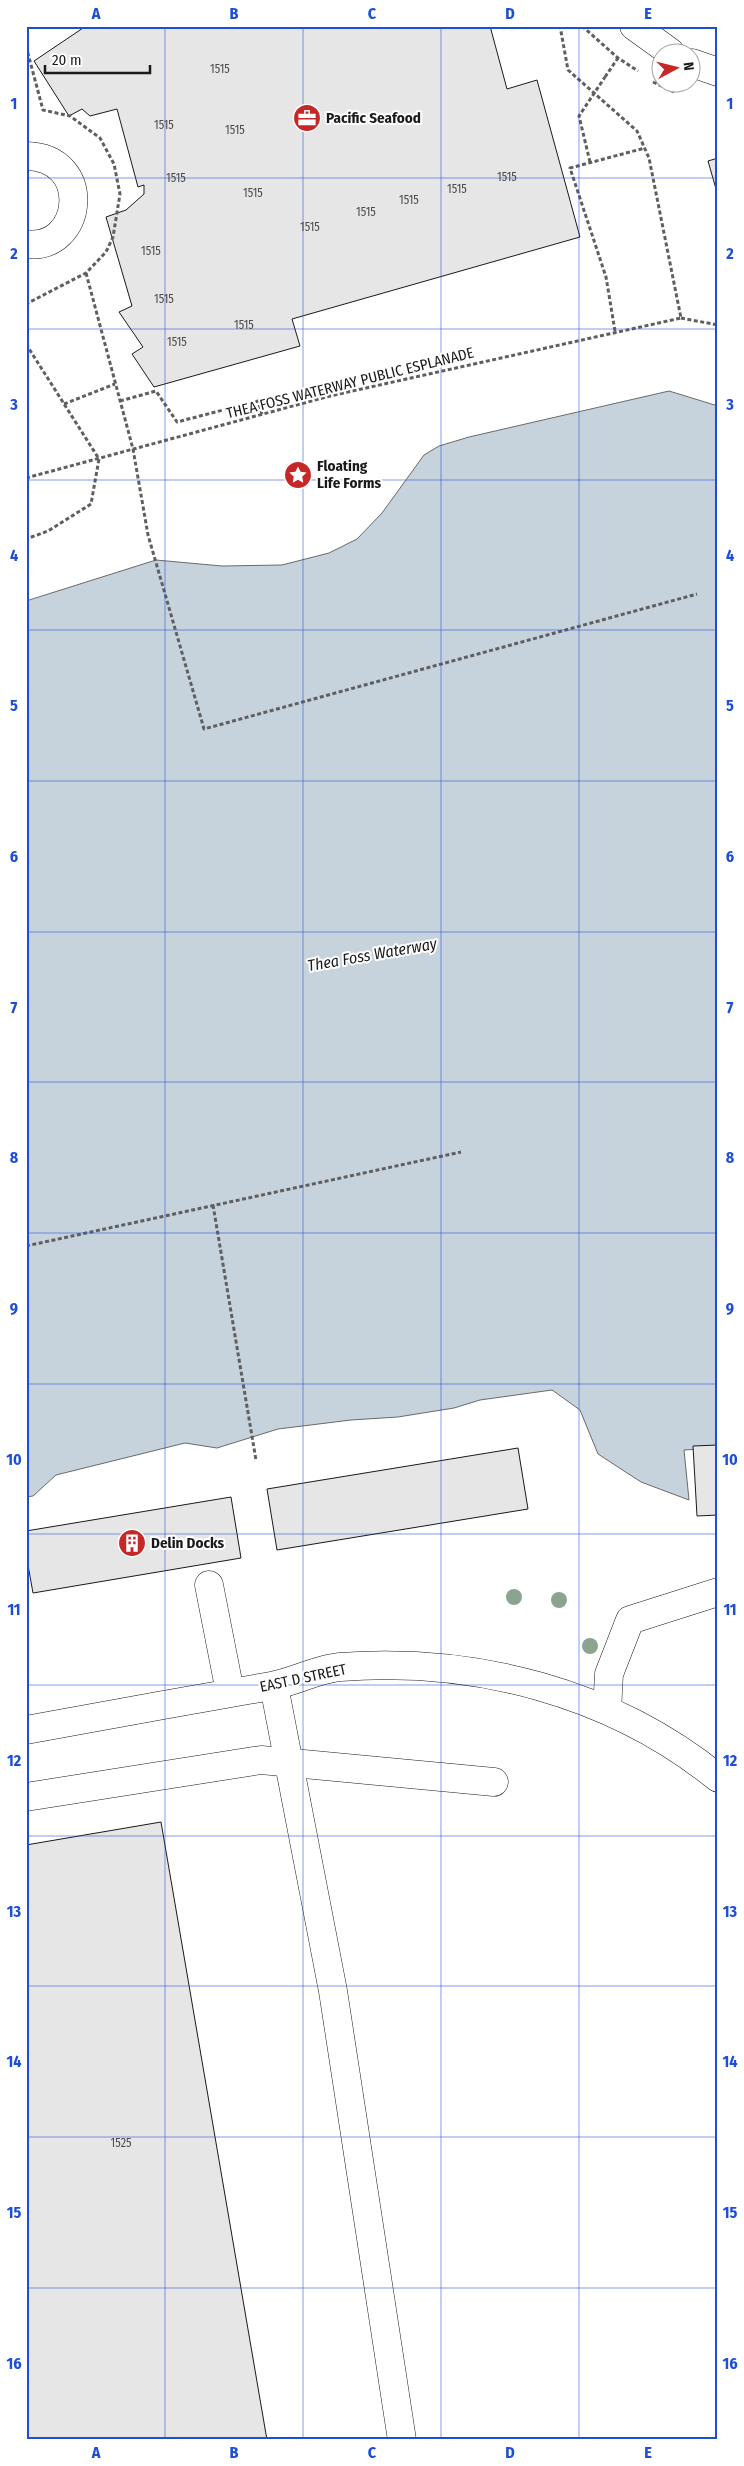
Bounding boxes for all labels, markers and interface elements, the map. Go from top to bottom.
text: A [91,4,101,23]
text: B [230,4,239,23]
text: C [368,4,377,23]
text: D [505,4,515,23]
text: E [644,4,652,23]
scale bar [45,42,150,74]
north arrow [652,42,702,92]
text: 20 m [52,51,82,69]
text: N [679,61,697,72]
house number: 1515 [210,62,230,76]
text: 1 [11,94,17,113]
text: 1 [727,94,733,113]
office icon: Pacific Seafood [292,103,322,133]
place label: Pacific Seafood [326,109,421,127]
house number: 1515 [154,118,174,132]
house number: 1515 [225,123,245,137]
house number: 1515 [497,170,517,184]
house number: 1515 [166,171,186,185]
house number: 1515 [447,182,467,196]
house number: 1515 [243,186,263,200]
house number: 1515 [399,193,419,207]
house number: 1515 [356,205,376,219]
house number: 1515 [300,220,320,234]
text: 2 [9,244,18,263]
house number: 1515 [141,244,161,258]
text: 2 [725,244,734,263]
house number: 1515 [154,292,174,306]
house number: 1515 [234,318,254,332]
house number: 1515 [167,335,187,349]
street label: THEA FOSS WATERWAY PUBLIC ESPLANADE [224,343,476,423]
text: 3 [9,395,18,414]
text: 3 [725,395,734,414]
place label: Floating Life Forms [317,457,381,492]
place icon: Floating Life Forms [283,460,313,490]
text: 4 [10,546,18,565]
text: 4 [726,546,734,565]
text: 5 [10,696,18,715]
text: 5 [726,696,734,715]
text: 6 [10,847,18,866]
text: 6 [726,847,734,866]
water label: Thea Foss Waterway [306,934,439,975]
text: 7 [11,998,18,1017]
text: 7 [727,998,734,1017]
text: 8 [10,1148,19,1167]
text: 8 [726,1148,735,1167]
text: 9 [10,1299,18,1318]
text: 9 [726,1299,734,1318]
text: 10 [6,1450,22,1469]
text: 10 [722,1450,738,1469]
building icon: Delin Docks [117,1528,147,1558]
place label: Delin Docks [151,1534,225,1552]
text: 11 [7,1600,21,1619]
text: 11 [723,1600,737,1619]
street label: EAST D STREET [258,1660,348,1696]
text: 12 [7,1751,22,1770]
text: 12 [723,1751,738,1770]
text: 13 [7,1902,22,1921]
text: 13 [723,1902,738,1921]
text: 14 [7,2052,22,2071]
text: 14 [723,2052,738,2071]
house number: 1525 [111,2136,132,2150]
text: 15 [7,2203,21,2222]
text: 15 [723,2203,737,2222]
text: 16 [6,2354,22,2373]
text: 16 [722,2354,738,2373]
text: A [91,2443,101,2462]
text: B [230,2443,239,2462]
text: C [368,2443,377,2462]
text: D [505,2443,515,2462]
text: E [644,2443,652,2462]

